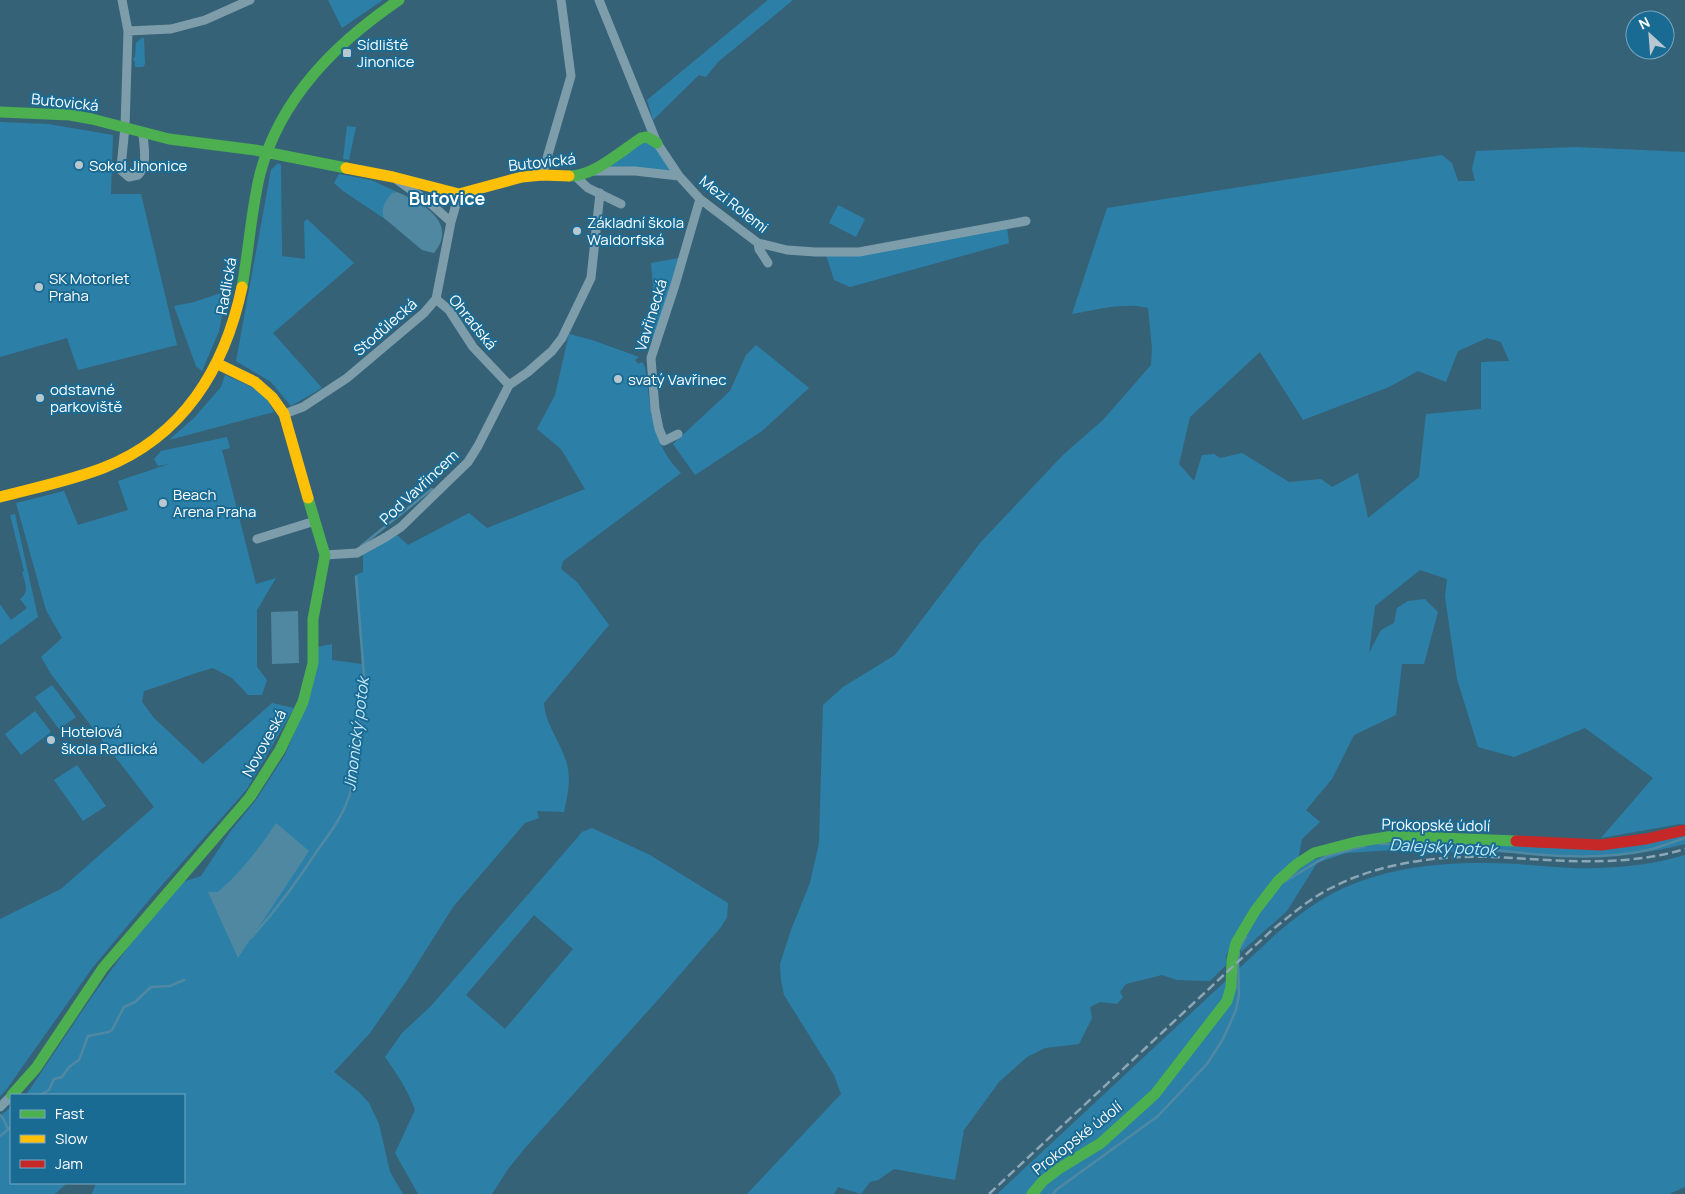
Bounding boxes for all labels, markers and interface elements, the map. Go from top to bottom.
north arrow [1625,10,1675,60]
text: N [1635,12,1653,34]
place label: Sídliště Jinonice [357,34,415,72]
marker: Sídliště Jinonice [341,47,353,59]
street label: Butovická [30,88,100,116]
street label: Butovická [507,148,577,176]
place label: Sokol Jinonice [89,155,187,176]
marker: Sokol Jinonice [73,159,85,171]
street label: Mezi Rolemi [695,170,773,238]
district label: Butovice [409,186,485,210]
place label: Základní škola Waldorfská [587,212,684,250]
marker: Základní škola Waldorfská [571,225,583,237]
street label: Radlická [211,256,241,316]
place label: SK Motorlet Praha [49,268,130,306]
street label: Vavřinecká [630,276,672,354]
marker: SK Motorlet Praha [33,281,45,293]
street label: Ohradská [444,290,502,354]
street label: Stodůlecká [349,293,421,361]
place label: svatý Vavřinec [628,369,727,390]
marker: svatý Vavřinec [612,373,624,385]
place label: odstavné parkoviště [50,379,122,417]
marker: odstavné parkoviště [34,392,46,404]
street label: Pod Vavřincem [375,445,463,529]
place label: Beach Arena Praha [173,484,256,522]
marker: Beach Arena Praha [157,497,169,509]
water label: Jinonický potok [338,674,374,792]
street label: Novoveská [237,705,291,781]
place label: Hotelová škola Radlická [61,721,158,759]
marker: Hotelová škola Radlická [45,734,57,746]
street label: Prokopské údolí [1382,814,1491,836]
water label: Dalejský potok [1389,833,1499,861]
legend [10,1094,185,1184]
street label: Prokopské údolí [1028,1096,1127,1180]
text: Fast [55,1103,84,1124]
text: Slow [55,1128,88,1149]
text: Jam [55,1153,83,1174]

